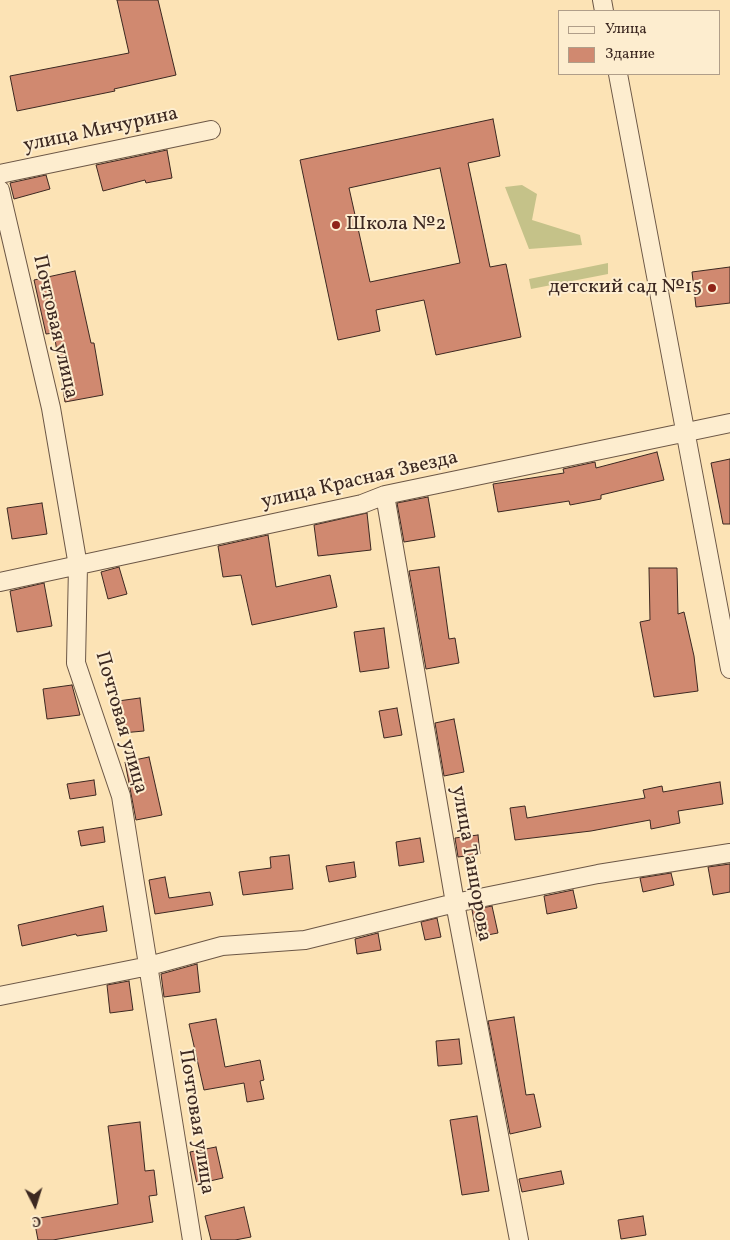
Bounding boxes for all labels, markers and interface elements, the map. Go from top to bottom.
legend [558,10,720,75]
text: Улица [605,19,647,40]
text: Здание [605,44,655,65]
street label: улица Мичурина [21,103,181,159]
place label: Школа №2 [346,213,446,237]
marker: Школа №2 [330,219,342,231]
street label: Почтовая улица [26,253,82,401]
place label: детский сад №15 [548,276,702,300]
marker: детский сад №15 [706,282,718,294]
street label: улица Красная Звезда [259,447,461,515]
street label: Почтовая улица [88,649,152,797]
street label: улица Танцорова [445,784,495,944]
street label: Почтовая улица [172,1048,218,1196]
north arrow [10,1180,60,1230]
text: С [31,1211,42,1230]

